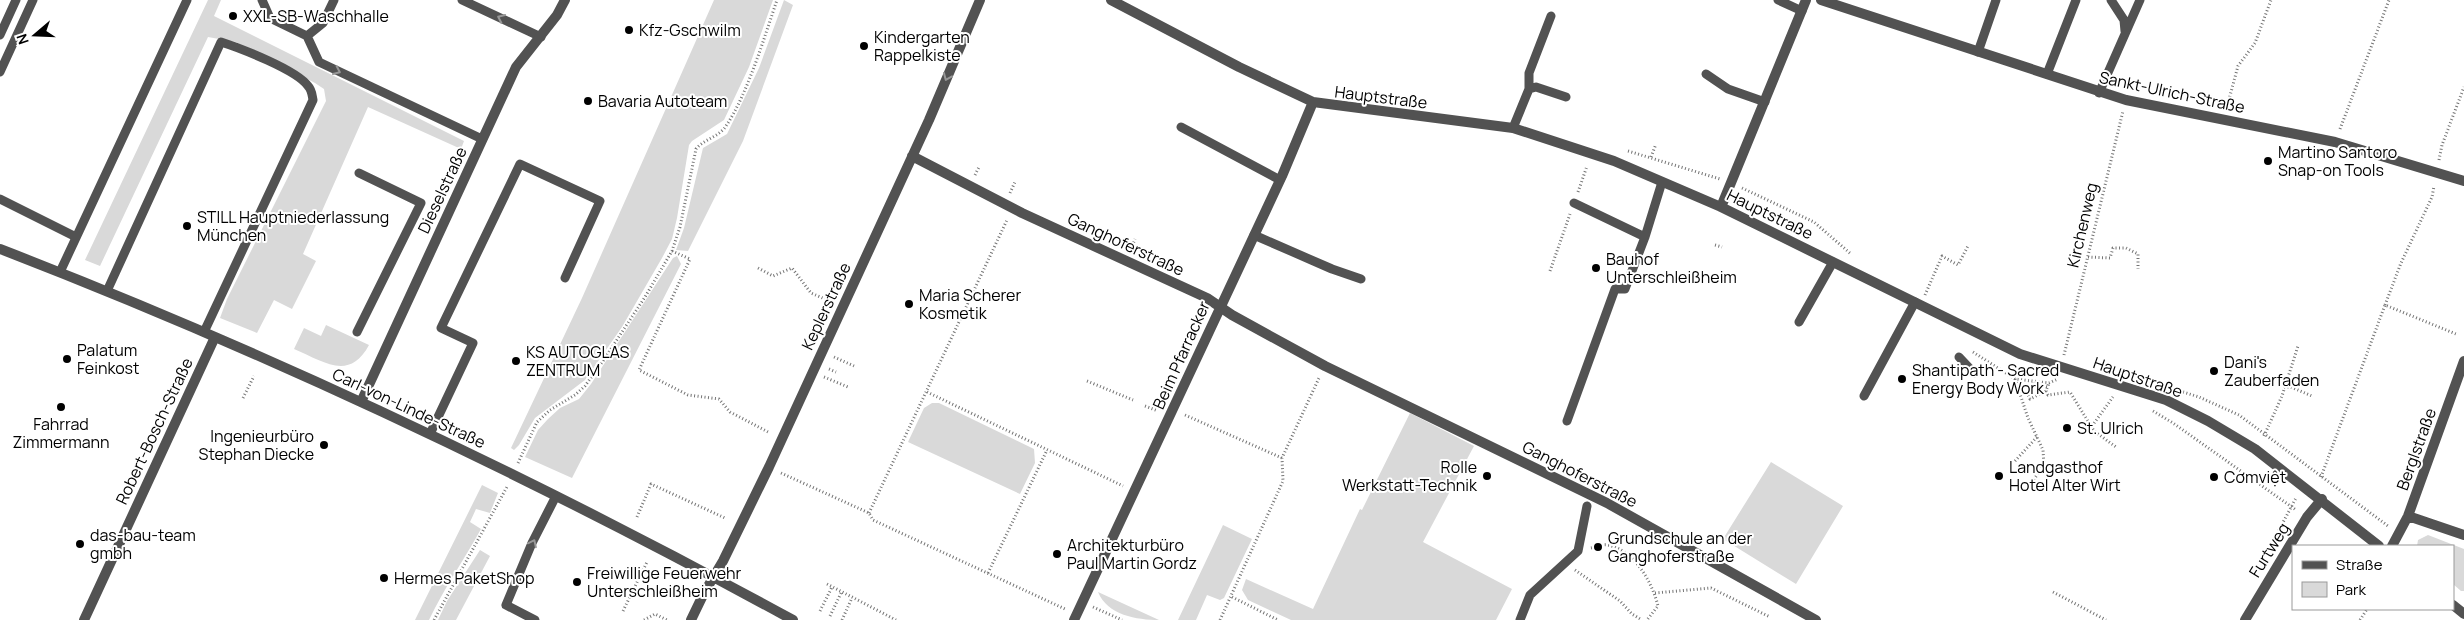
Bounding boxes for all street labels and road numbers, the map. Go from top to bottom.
street label: Sankt-Ulrich-Straße [2097,66,2247,118]
street label: Hauptstraße [1333,80,1429,114]
street label: Dieselstraße [412,143,472,237]
street label: Kirchenweg [2062,180,2102,270]
street label: Hauptstraße [1723,184,1817,244]
street label: Ganghoferstraße [1064,207,1188,281]
street label: Keplerstraße [796,259,856,353]
street label: Beim Pfarracker [1147,297,1215,413]
street label: Hauptstraße [2090,351,2186,403]
street label: Robert-Bosch-Straße [110,354,198,508]
street label: Carl-von-Linde-Straße [329,363,489,453]
street label: Berglstraße [2391,405,2441,493]
street label: Ganghoferstraße [1519,436,1641,512]
street label: Furtweg [2244,519,2294,581]

